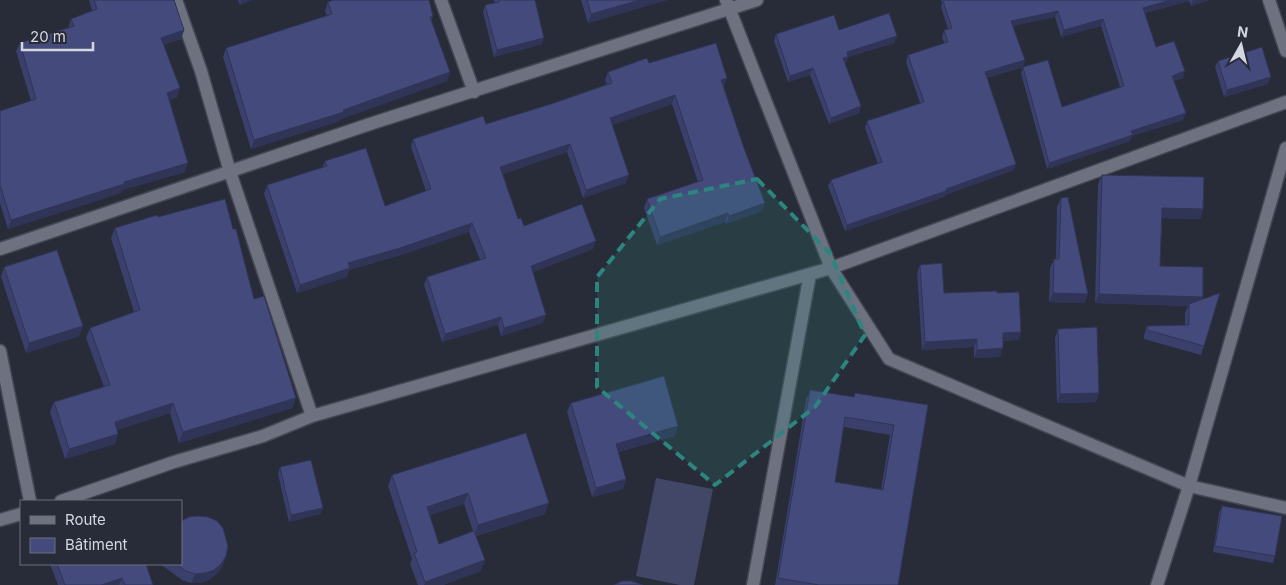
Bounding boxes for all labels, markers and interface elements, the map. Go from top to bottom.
scale bar [22,20,94,52]
north arrow [1216,20,1266,70]
text: N [1236,22,1249,41]
text: 20 m [30,27,66,46]
legend [20,500,182,565]
text: Route [65,510,106,529]
text: Bâtiment [65,535,128,554]

